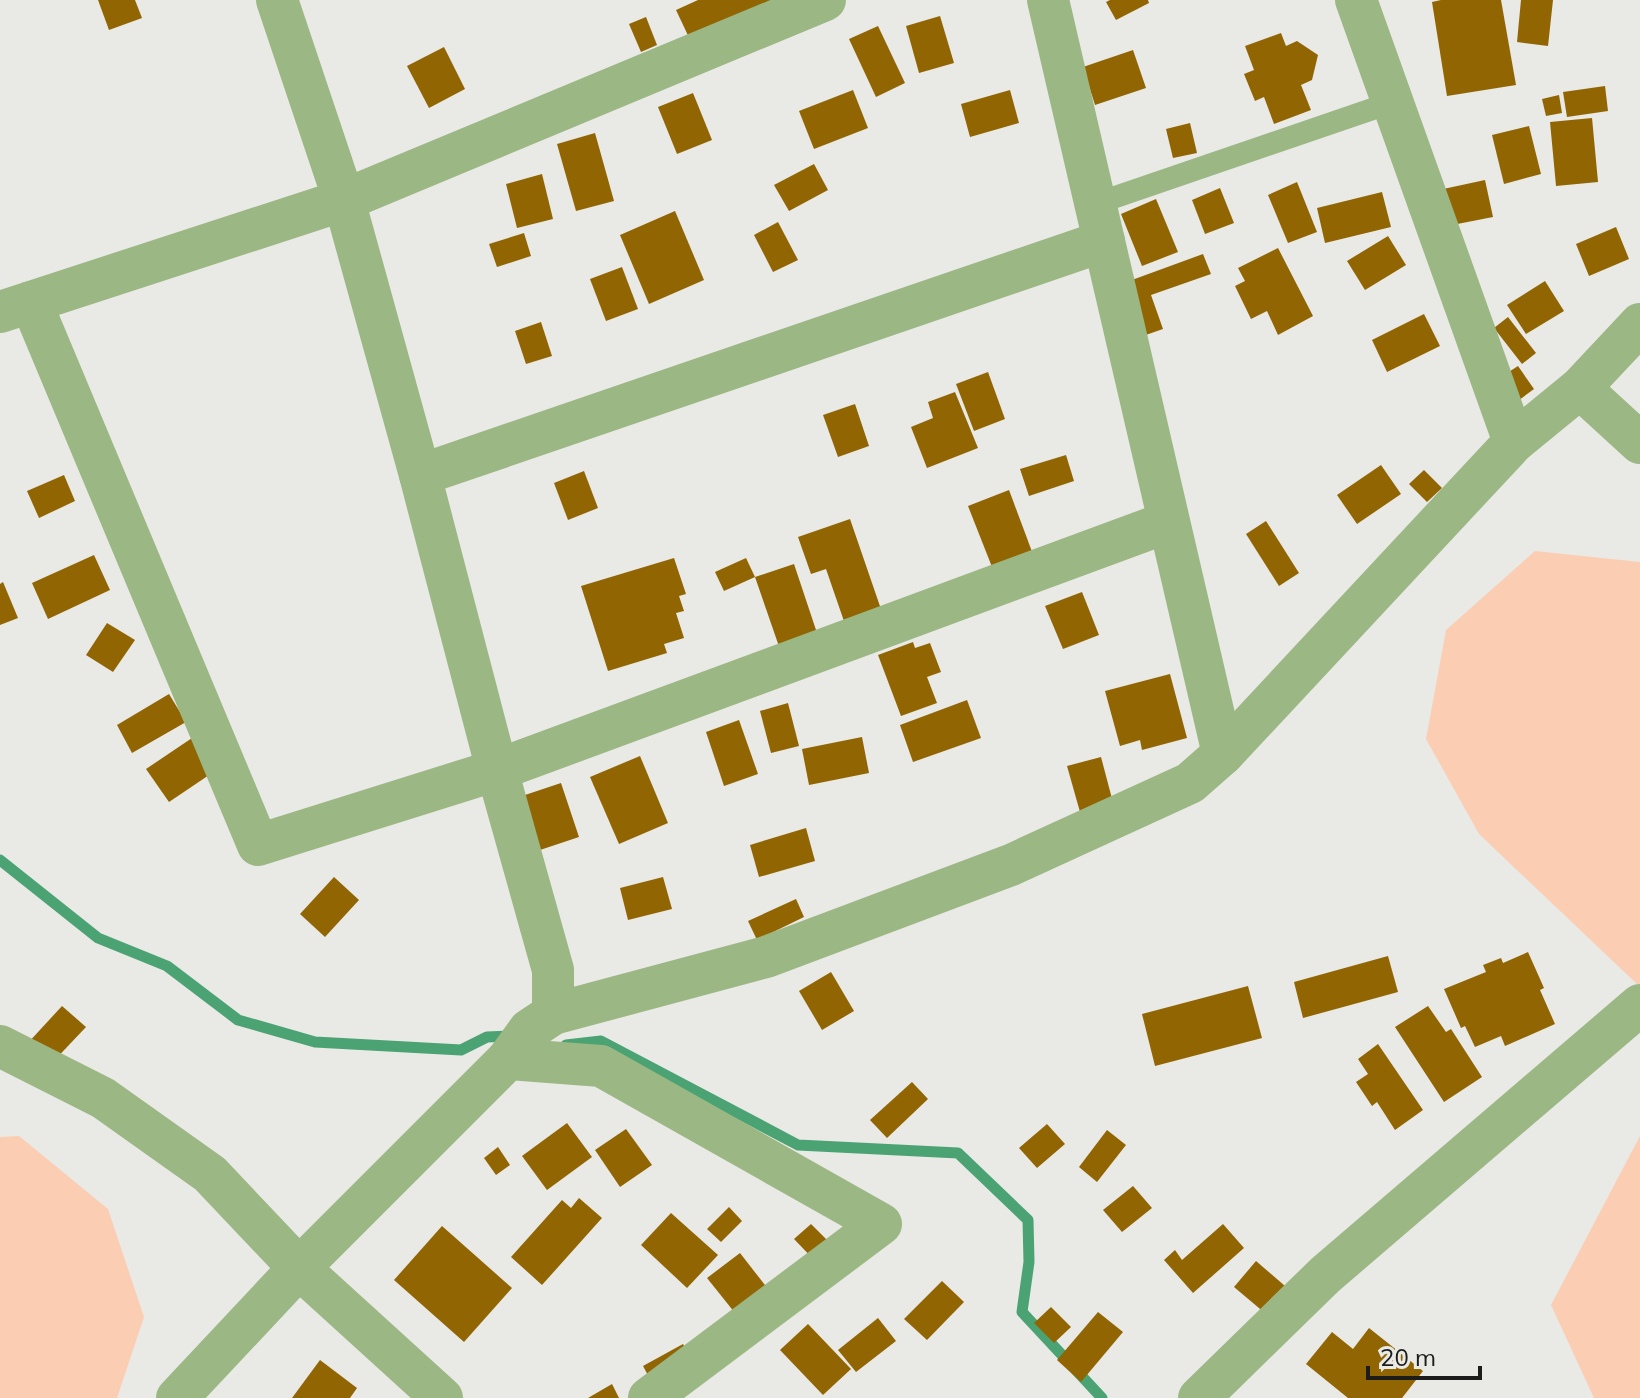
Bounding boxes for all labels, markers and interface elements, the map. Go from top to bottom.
scale bar [1368,1330,1480,1380]
text: 20 m [1380,1342,1436,1372]

